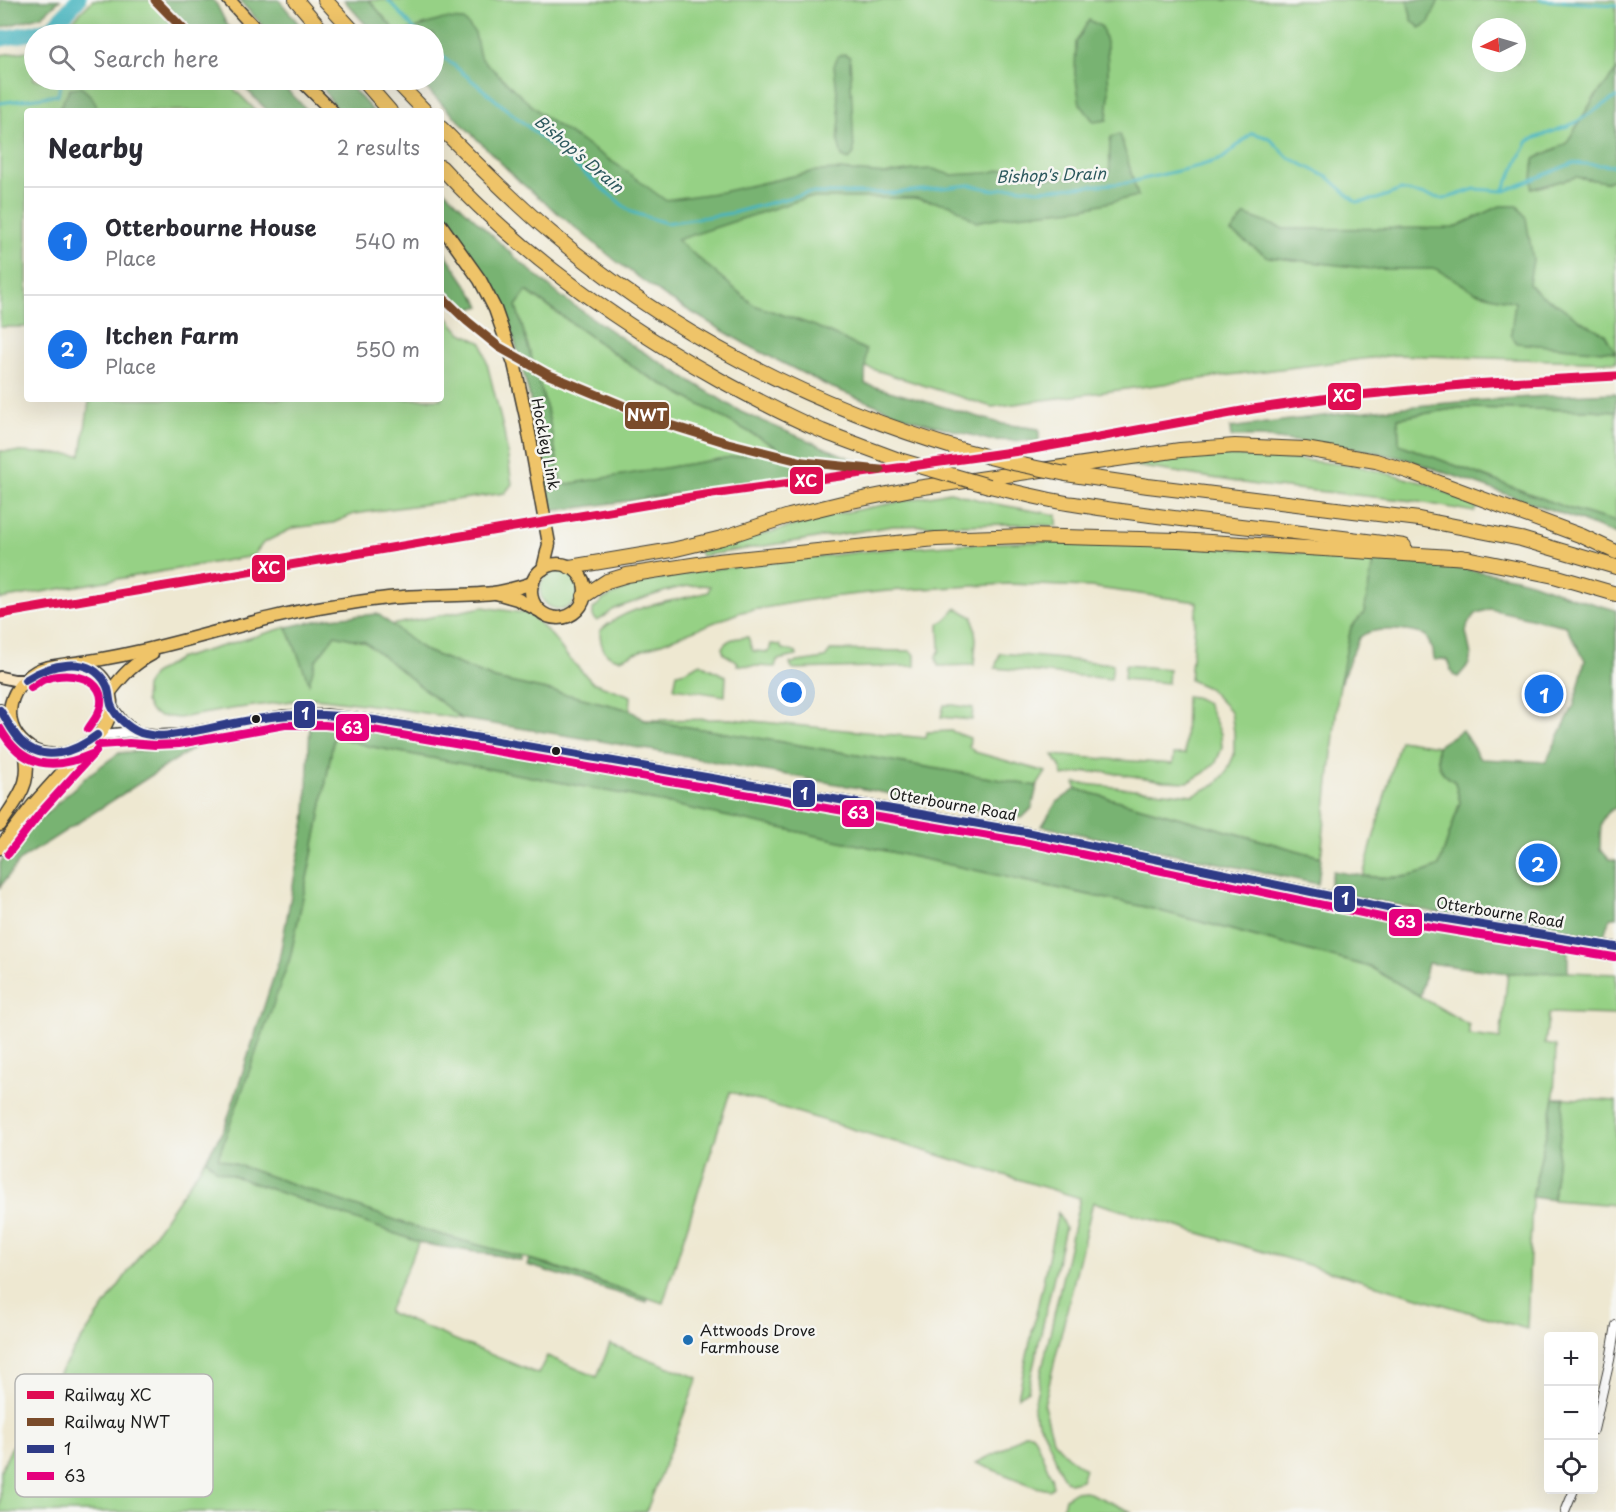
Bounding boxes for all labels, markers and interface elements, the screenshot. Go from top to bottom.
north arrow [1472,18,1526,72]
search box [24,24,444,90]
icon: search [45,41,78,74]
text: Search here [93,41,219,74]
water label: Bishop's Drain [530,109,630,199]
text: Nearby [48,128,143,167]
text: 2 results [337,132,420,162]
water label: Bishop's Drain [996,160,1108,188]
text: Otterbourne House [105,210,317,243]
text: 1 [63,226,72,256]
text: 540 m [354,226,420,256]
text: Place [105,243,156,273]
text: Itchen Farm [105,318,239,351]
text: 2 [60,334,75,364]
text: 550 m [355,334,420,364]
text: Place [105,351,156,381]
line badge: XC [1327,382,1362,411]
text: XC [1332,383,1355,407]
street label: Hockley Link [526,396,567,492]
line badge: NWT [624,401,670,430]
text: NWT [627,402,668,426]
line badge: XC [789,466,824,495]
text: XC [794,468,817,492]
line badge: XC [251,554,286,583]
text: XC [257,555,280,579]
pin: 1 [1524,672,1564,716]
your location [777,678,806,707]
line badge: 1 [293,700,316,729]
text: 1 [301,701,309,725]
unlabelled marker [250,713,262,725]
line badge: 63 [335,713,370,742]
text: 63 [341,715,363,739]
unlabelled marker [550,745,562,757]
line badge: 1 [792,779,816,808]
text: 1 [800,781,808,805]
street label: Otterbourne Road [888,781,1019,826]
line badge: 63 [841,799,875,828]
text: 63 [847,800,869,824]
pin: 2 [1518,840,1558,886]
line badge: 1 [1333,885,1356,913]
text: 1 [1341,886,1349,910]
street label: Otterbourne Road [1435,890,1566,933]
line badge: 63 [1388,908,1423,937]
text: 63 [1394,909,1416,933]
place label: Attwoods Drove Farmhouse [700,1318,815,1358]
map controls [1544,1332,1598,1494]
button: + [1544,1332,1598,1386]
marker: Attwoods Drove Farmhouse [681,1333,695,1347]
legend [15,1374,213,1497]
text: Railway XC [64,1382,152,1406]
button: − [1544,1386,1598,1440]
text: Railway NWT [64,1409,170,1433]
text: 1 [64,1436,71,1460]
button: locate [1544,1440,1598,1494]
text: 63 [64,1463,85,1487]

